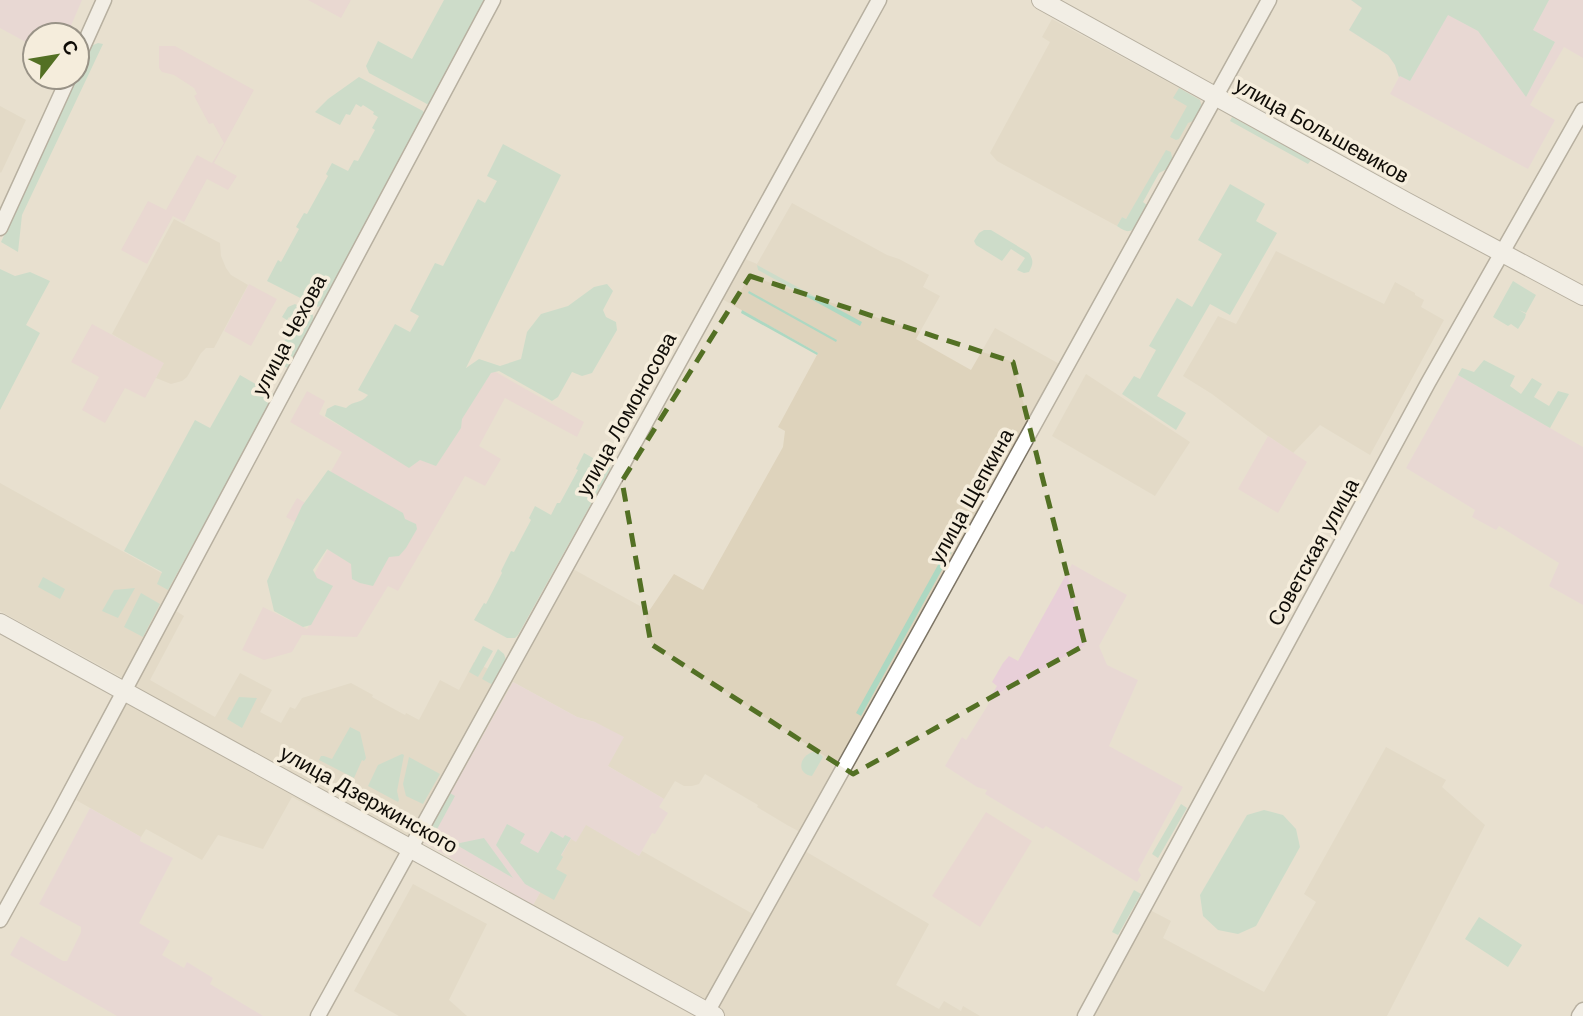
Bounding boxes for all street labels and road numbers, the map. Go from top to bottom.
street label: улица Большевиков [1231,73,1413,187]
street label: улица Чехова [248,270,331,399]
street label: улица Ломоносова [571,328,681,500]
street label: улица Щепкина [924,424,1018,567]
street label: Советская улица [1263,474,1363,630]
street label: улица Дзержинского [276,741,462,857]

